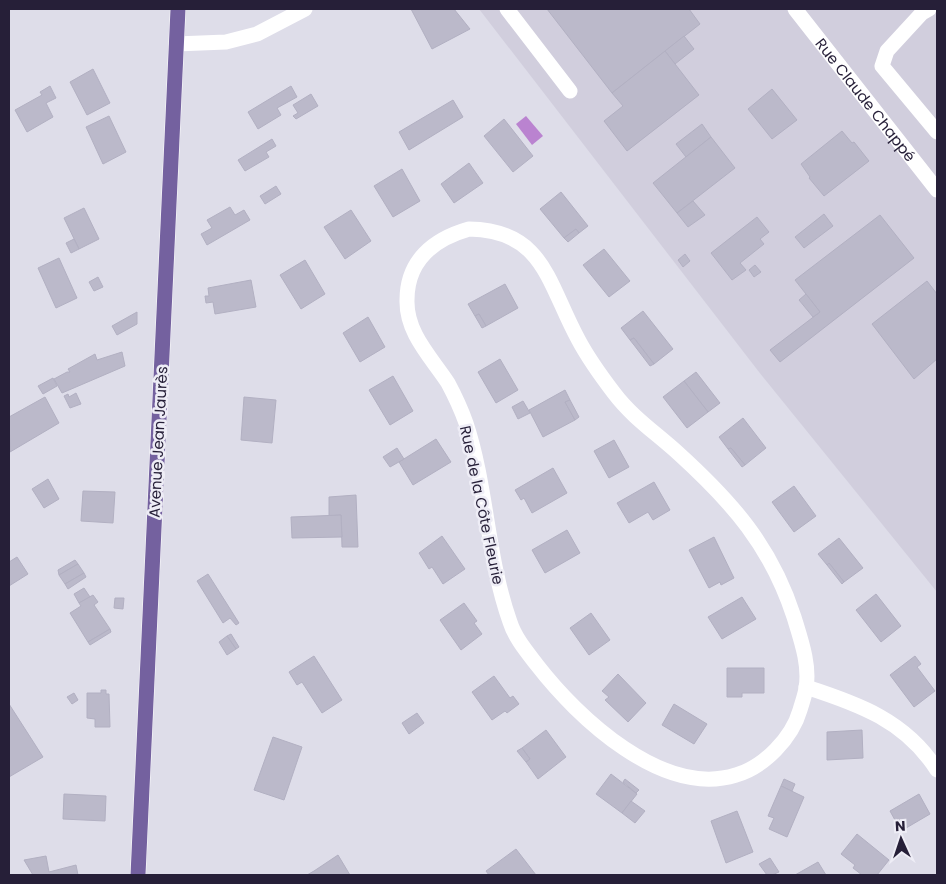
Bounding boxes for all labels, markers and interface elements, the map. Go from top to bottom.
street label: Rue Claude Chappé [811,33,921,166]
street label: Avenue Jean Jaurès [144,366,172,518]
street label: Rue de la Côte Fleurie [455,424,509,586]
north arrow [876,814,926,864]
text: N [895,816,906,836]

